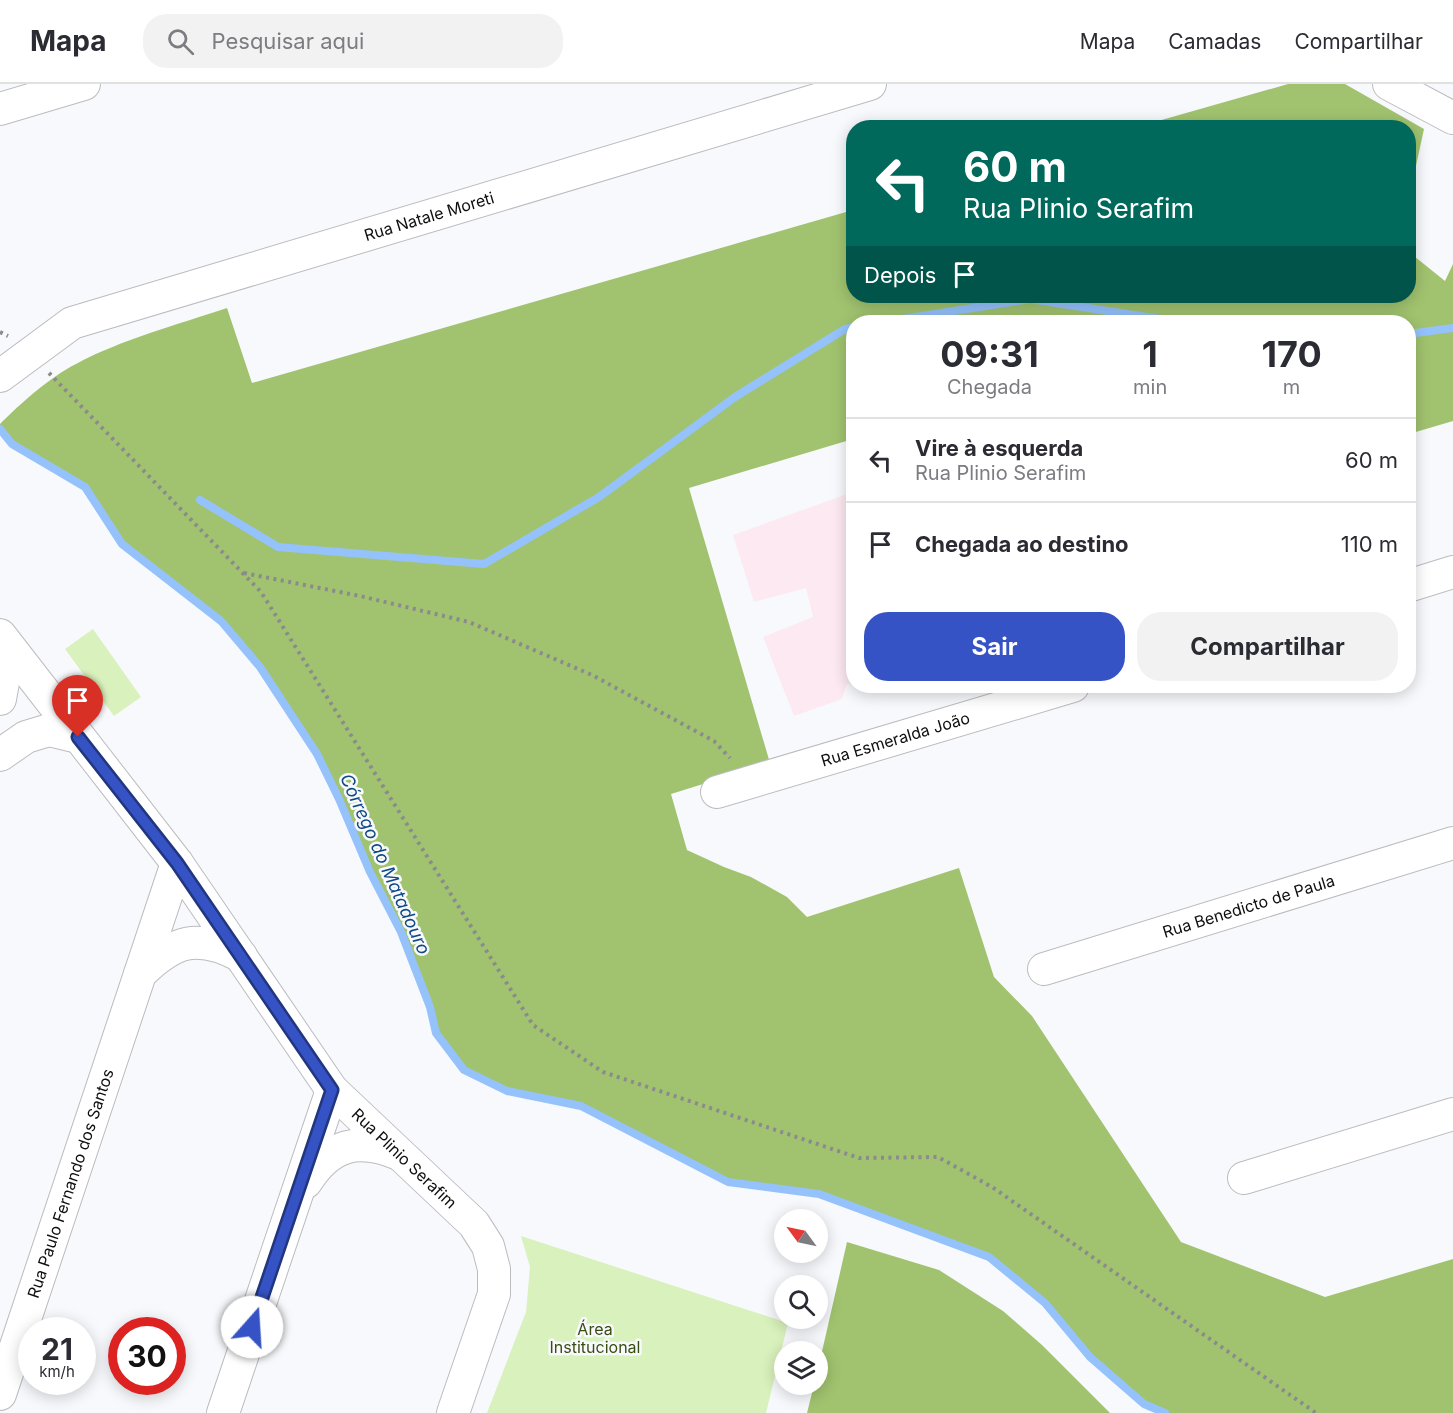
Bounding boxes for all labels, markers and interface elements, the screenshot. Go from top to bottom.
search box [143,14,563,68]
text: Mapa [30,24,107,58]
icon: search [164,25,197,58]
text: Pesquisar aqui [212,28,364,54]
text: Mapa [1080,29,1135,54]
text: Camadas [1168,29,1261,54]
text: Compartilhar [1294,29,1423,54]
text: 60 m [963,141,1067,192]
icon: left [864,144,942,222]
street label: Rua Natale Moreti [362,187,496,245]
text: Rua Plinio Serafim [963,192,1194,225]
icon: arrive [948,258,981,291]
text: Depois [864,262,936,288]
text: 09:31 [940,332,1039,376]
text: 1 [1142,332,1158,376]
text: 170 [1262,332,1322,376]
text: Chegada [947,375,1032,399]
text: min [1133,375,1167,399]
text: m [1283,375,1300,399]
text: Vire à esquerda [915,435,1083,461]
icon: left [864,444,897,477]
text: 60 m [1345,447,1398,473]
text: Rua Plinio Serafim [915,461,1086,485]
icon: arrive [864,528,897,561]
text: Chegada ao destino [915,531,1129,557]
text: 110 m [1341,531,1398,557]
button: Sair [864,612,1125,681]
button: Compartilhar [1137,612,1398,681]
pin [52,675,103,737]
icon: arrive [61,684,94,717]
street label: Rua Esmeralda João [818,707,972,771]
water label: Córrego do Matadouro [336,770,435,957]
street label: Rua Benedicto de Paula [1160,870,1337,942]
street label: Rua Paulo Fernando dos Santos [23,1066,118,1301]
street label: Rua Plinio Serafim [348,1104,461,1213]
north arrow [774,1209,828,1263]
map controls [774,1209,828,1395]
button: search [774,1275,828,1329]
position arrow [220,1295,284,1359]
speed limit sign: 30 [108,1317,186,1395]
park label: Área Institucional [550,1319,640,1357]
text: 21 [41,1331,73,1367]
button: layers [774,1341,828,1395]
text: km/h [39,1362,75,1381]

